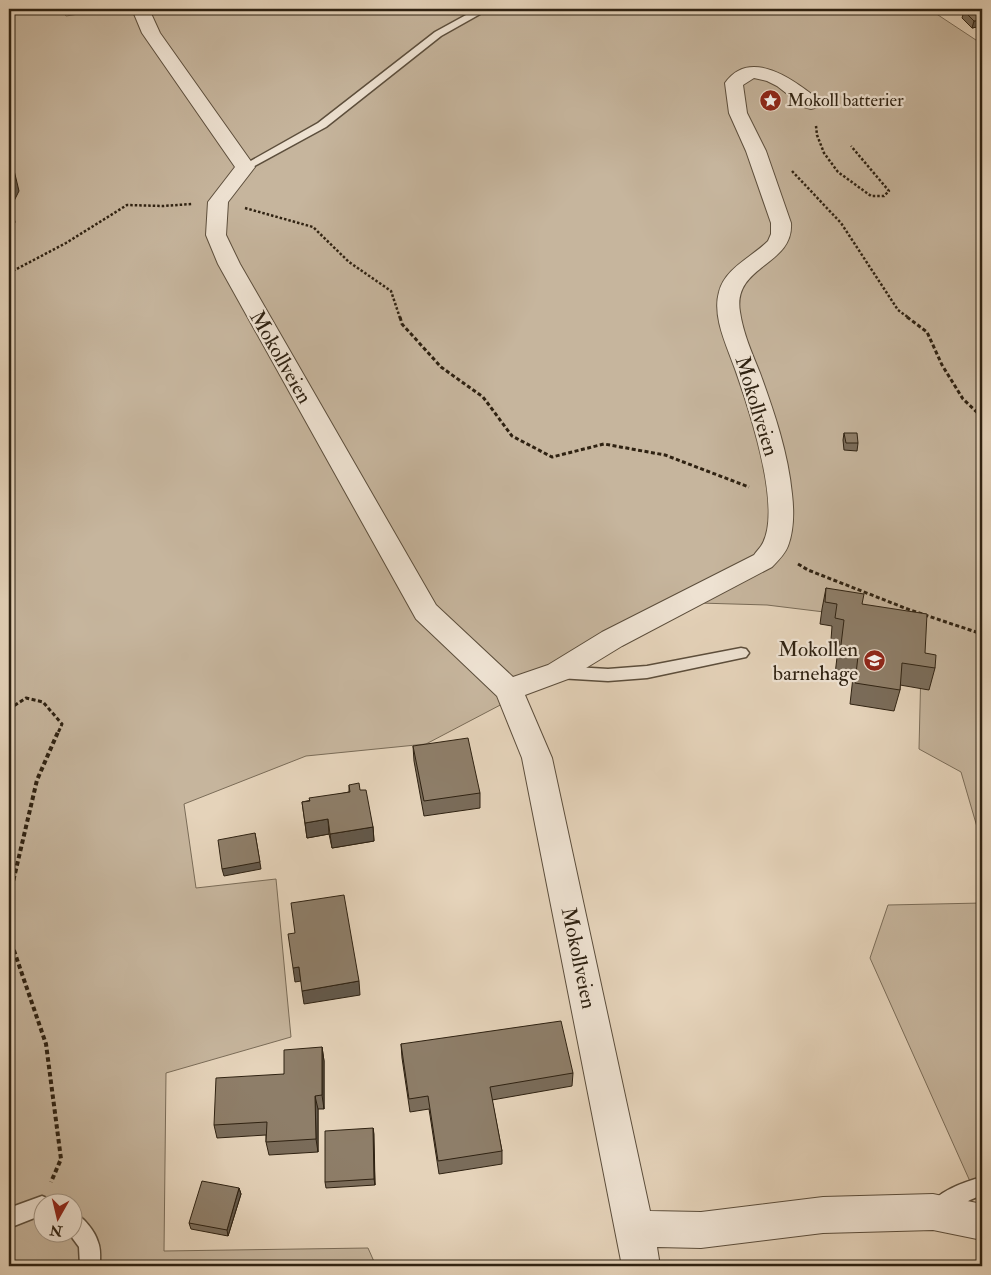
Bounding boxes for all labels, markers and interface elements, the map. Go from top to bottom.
place icon: Mokoll batterier [759,88,783,112]
place label: Mokoll batterier [787,89,904,112]
street label: Mokollveien [243,306,318,409]
street label: Mokollveien [729,353,785,460]
place label: Mokollen barnehage [773,636,858,687]
school or university icon: Mokollen barnehage [862,649,886,673]
street label: Mokollveien [555,905,602,1011]
north arrow [32,1192,82,1242]
text: N [48,1221,65,1240]

